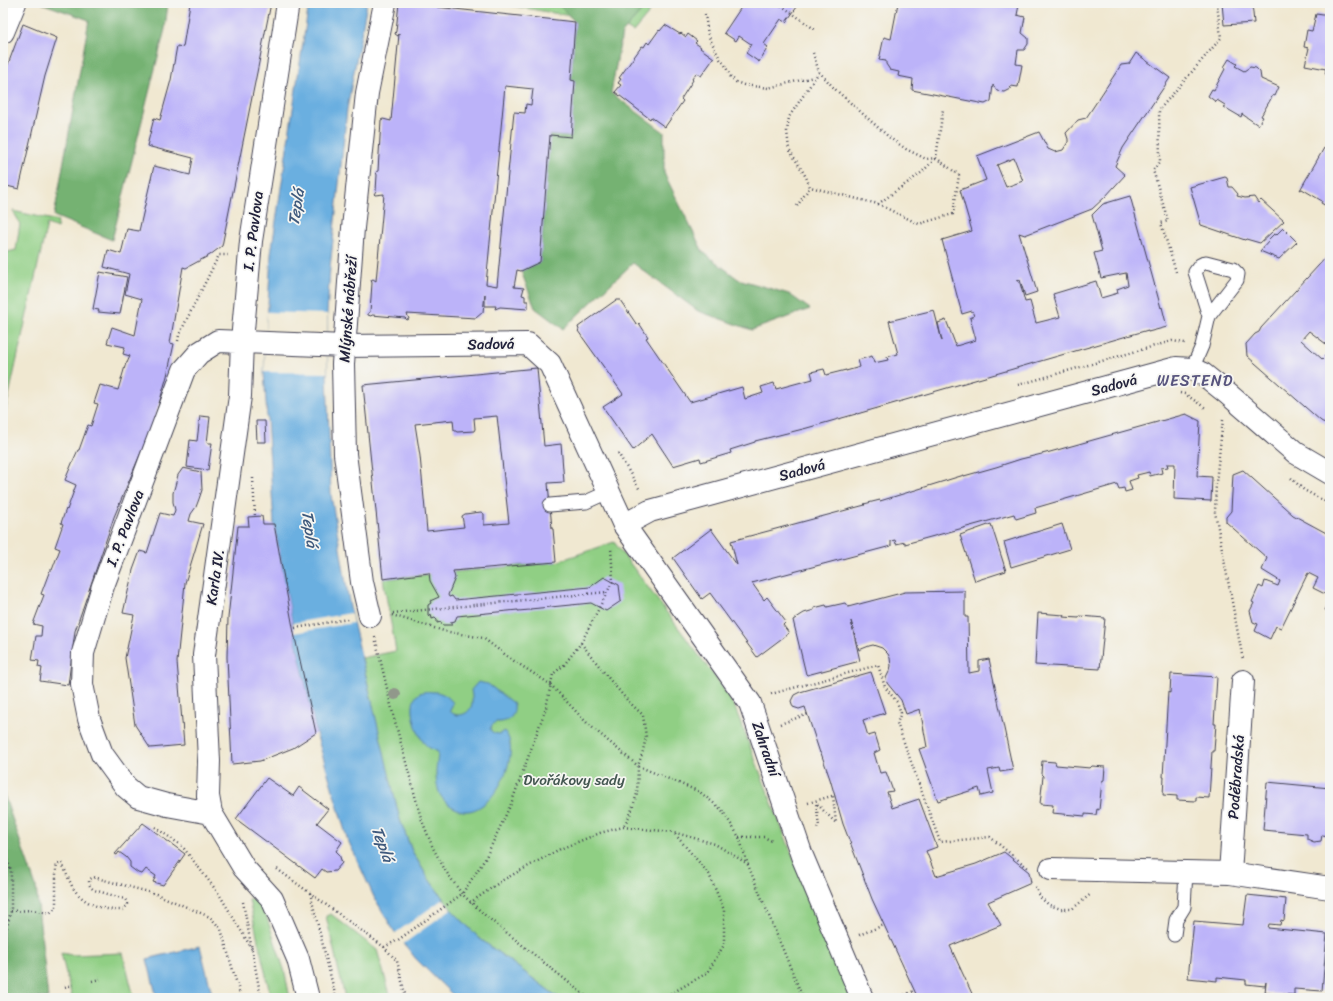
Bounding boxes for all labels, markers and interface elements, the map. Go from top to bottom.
water label: Teplá [279,184,314,227]
street label: I. P. Pavlova [235,189,271,273]
street label: Mlýnské nábřeží [331,253,365,363]
street label: Sadová [467,331,515,357]
street label: Sadová [1088,366,1141,404]
district label: WESTEND [1157,366,1233,395]
street label: Sadová [776,451,829,489]
street label: I. P. Pavlova [98,486,152,571]
water label: Teplá [293,509,327,552]
street label: Karla IV. [198,547,232,607]
street label: Zahradní [744,718,788,782]
street label: Poděbradská [1220,734,1252,820]
park label: Dvořákovy sady [523,767,625,793]
water label: Teplá [363,822,404,869]

